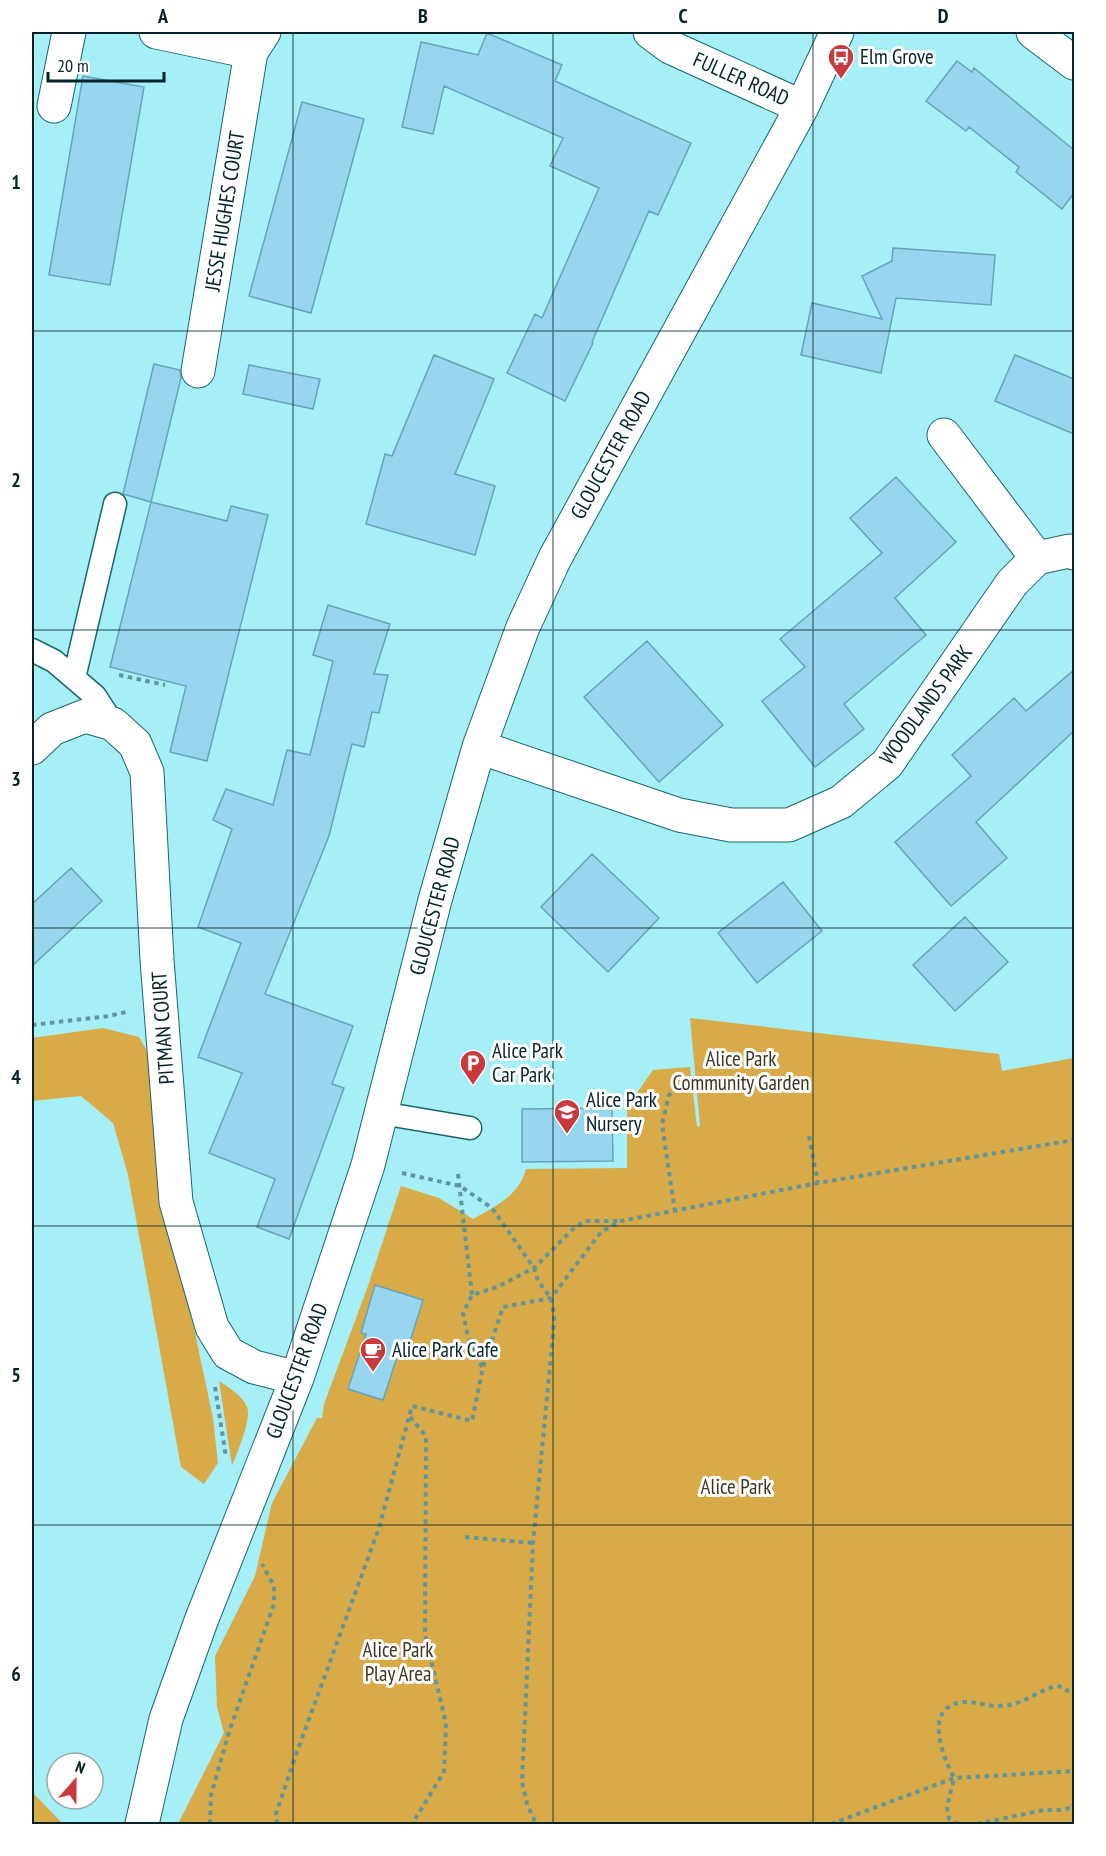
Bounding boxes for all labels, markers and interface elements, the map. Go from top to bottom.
text: A [157,3,169,29]
text: B [418,3,428,29]
text: C [678,3,688,29]
text: D [938,3,949,29]
bus stop icon: Elm Grove [826,42,856,80]
place label: Elm Grove [860,43,934,70]
scale bar [48,45,164,83]
street label: FULLER ROAD [689,45,793,112]
text: 20 m [57,54,89,77]
street label: JESSE HUGHES COURT [198,128,251,294]
text: 1 [11,169,21,195]
street label: GLOUCESTER ROAD [564,386,657,524]
text: 2 [11,467,21,493]
street label: WOODLANDS PARK [873,640,978,770]
text: 3 [11,766,21,792]
street label: GLOUCESTER ROAD [403,834,466,978]
street label: PITMAN COURT [145,970,180,1085]
place label: Alice Park Car Park [492,1037,563,1088]
park label: Alice Park Community Garden [672,1045,810,1096]
parking icon: Alice Park Car Park [458,1048,488,1086]
text: 4 [11,1064,21,1090]
place label: Alice Park Nursery [586,1086,657,1137]
school or university icon: Alice Park Nursery [552,1097,582,1135]
street label: GLOUCESTER ROAD [259,1299,334,1442]
cafe icon: Alice Park Cafe [358,1335,388,1373]
place label: Alice Park Cafe [392,1336,498,1363]
text: 5 [11,1362,21,1388]
park label: Alice Park [701,1473,771,1500]
park label: Alice Park Play Area [363,1636,433,1687]
text: 6 [11,1661,21,1687]
north arrow [45,1751,105,1811]
text: N [73,1756,88,1778]

